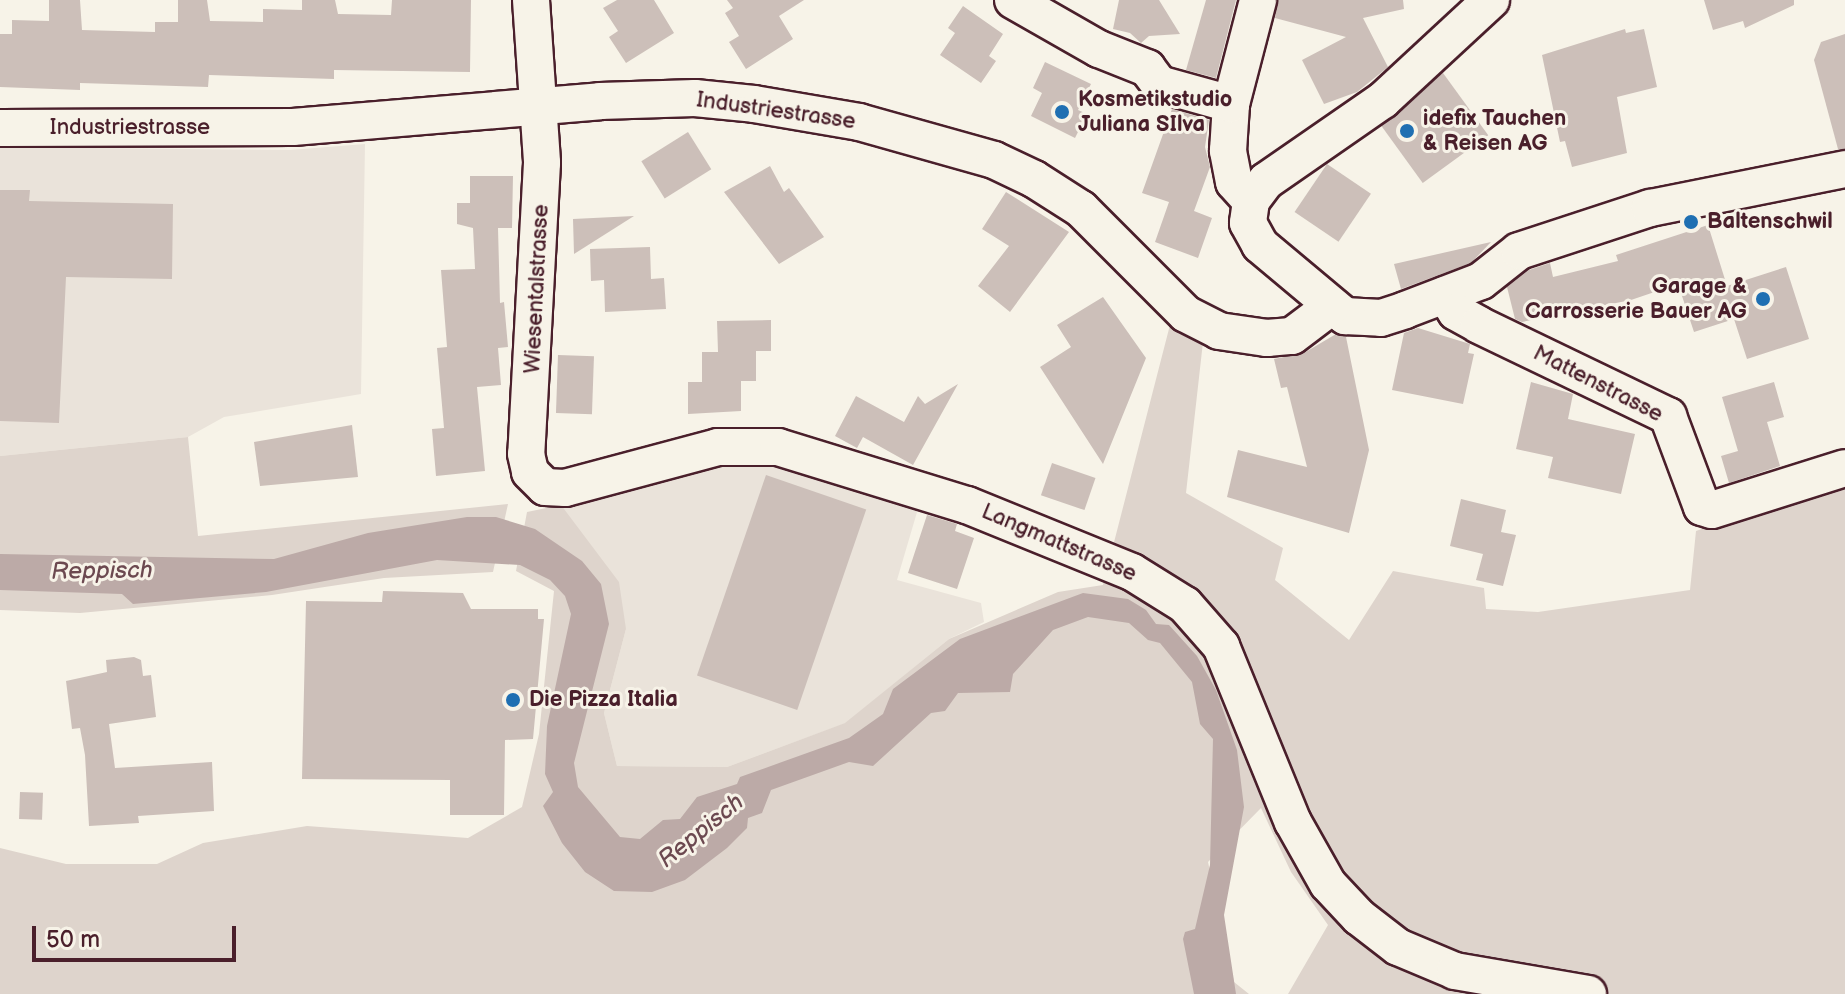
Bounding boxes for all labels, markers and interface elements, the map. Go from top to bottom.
place label: Kosmetikstudio Juliana SIlva [1078,86,1232,138]
street label: Industriestrasse [695,87,857,135]
marker: Kosmetikstudio Juliana SIlva [1053,103,1071,121]
place label: idefix Tauchen & Reisen AG [1423,105,1566,156]
street label: Industriestrasse [50,115,210,141]
marker: idefix Tauchen & Reisen AG [1398,122,1416,140]
street label: Wiesentalstrasse [519,204,555,374]
place label: Baltenschwil [1707,209,1833,235]
marker: Baltenschwil [1682,213,1700,231]
place label: Garage & Carrosserie Bauer AG [1525,273,1747,324]
marker: Garage & Carrosserie Bauer AG [1754,290,1772,308]
street label: Mattenstrasse [1529,340,1667,428]
street label: Langmattstrasse [977,498,1141,588]
water label: Reppisch [51,556,153,586]
place label: Die Pizza Italia [529,687,678,713]
marker: Die Pizza Italia [504,691,522,709]
water label: Reppisch [652,788,750,874]
scale bar [36,910,240,960]
text: 50 m [46,925,100,954]

